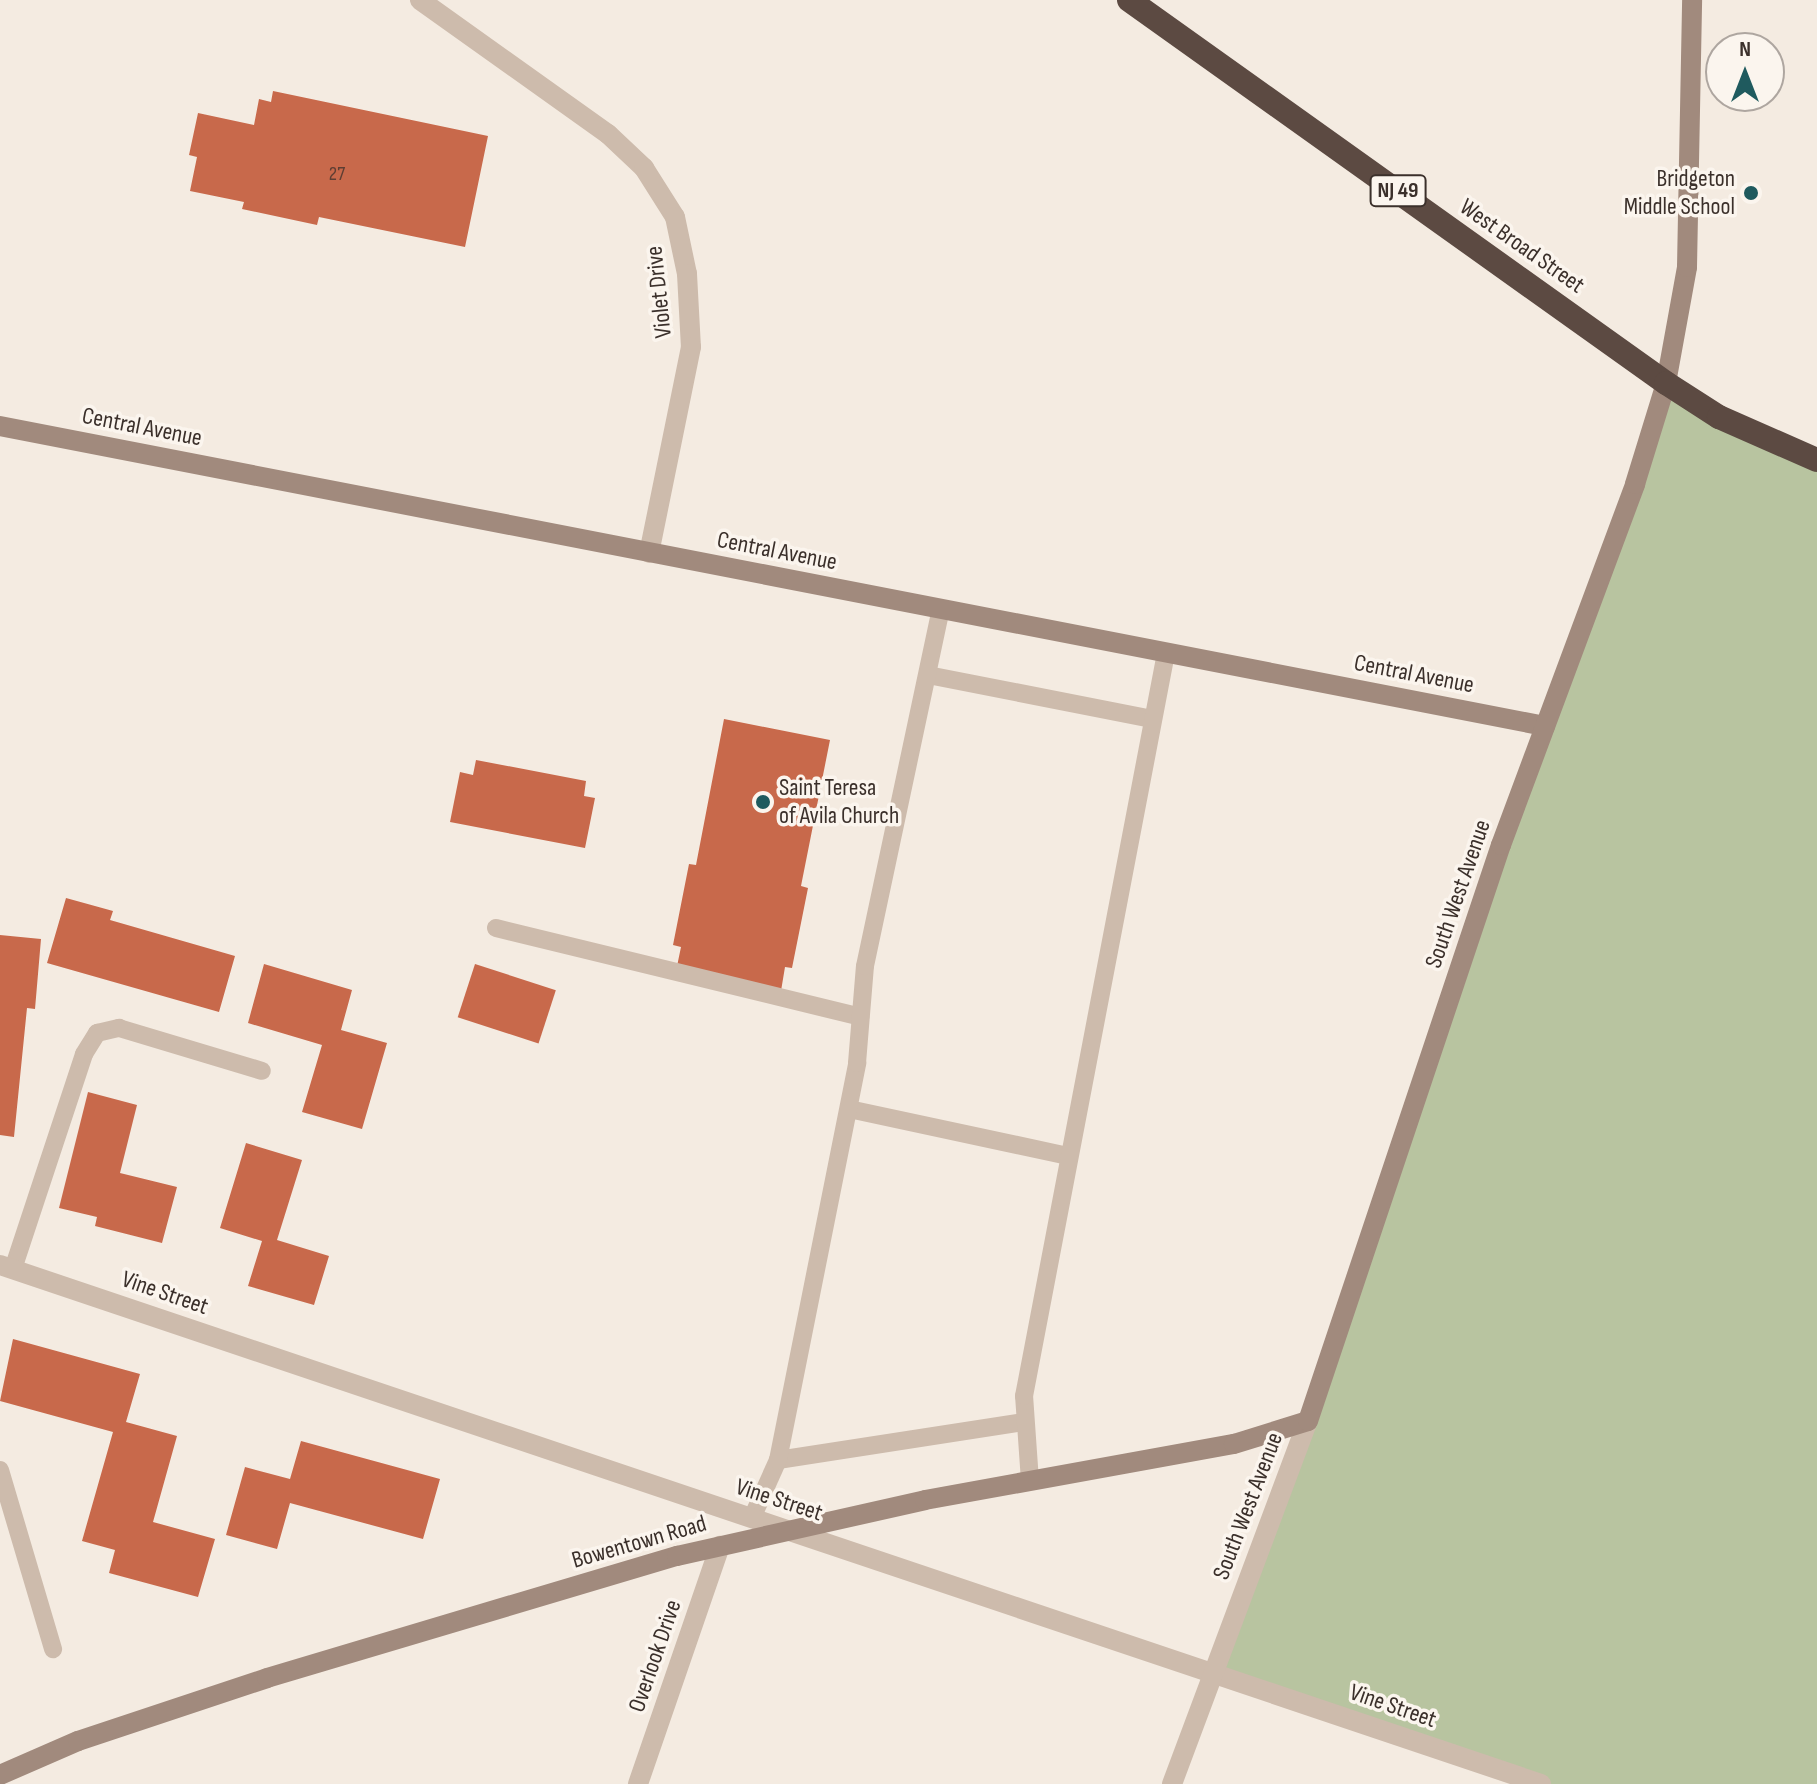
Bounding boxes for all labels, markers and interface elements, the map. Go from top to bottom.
north arrow [1705,32,1785,112]
text: N [1739,36,1751,63]
house number: 27 [329,162,345,186]
place label: Bridgeton Middle School [1624,165,1735,221]
road number: NJ 49 [1368,173,1428,209]
marker: Bridgeton Middle School [1742,184,1760,202]
street label: West Broad Street [1454,192,1590,300]
street label: Violet Drive [640,245,678,339]
street label: Central Avenue [80,401,204,453]
street label: Central Avenue [715,525,839,577]
street label: Central Avenue [1352,648,1476,700]
place label: Saint Teresa of Avila Church [779,774,899,830]
marker: Saint Teresa of Avila Church [754,793,772,811]
street label: South West Avenue [1419,816,1497,972]
street label: Vine Street [118,1265,212,1321]
street label: South West Avenue [1207,1429,1289,1583]
street label: Vine Street [732,1472,826,1528]
street label: Bowentown Road [568,1509,710,1575]
street label: Overlook Drive [622,1596,688,1716]
street label: Vine Street [1346,1678,1440,1734]

